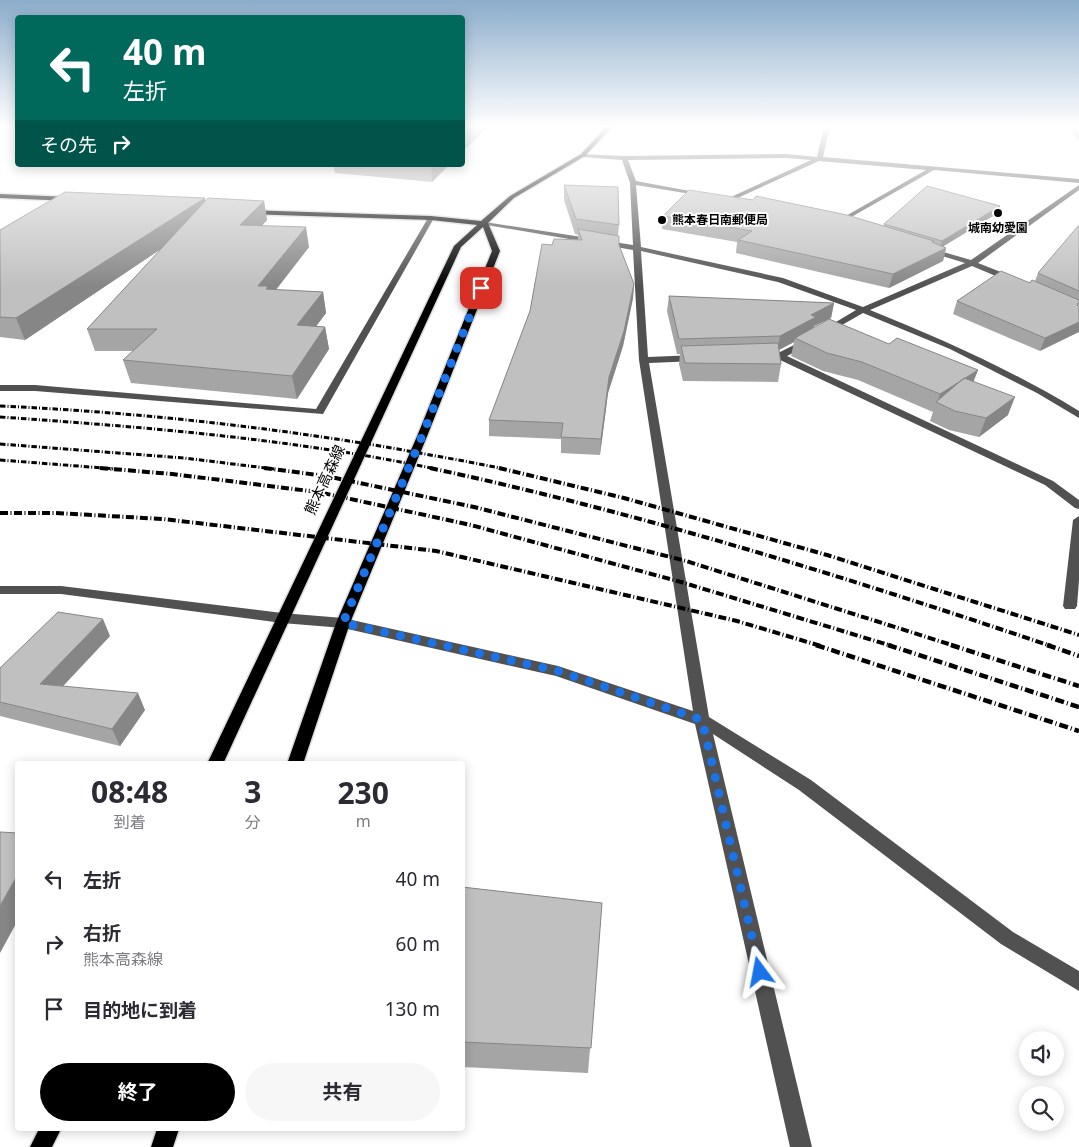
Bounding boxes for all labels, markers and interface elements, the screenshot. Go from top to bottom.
text: 40 m [123,28,206,75]
icon: left [40,35,105,100]
text: 左折 [123,75,167,105]
icon: right [107,130,135,158]
text: その先 [40,132,97,158]
marker: 城南幼愛園 [992,207,1004,219]
place label: 熊本春日南郵便局 [672,211,768,228]
marker: 熊本春日南郵便局 [656,214,668,226]
place label: 城南幼愛園 [968,219,1028,236]
pin [460,267,502,309]
icon: arrive [467,274,495,302]
street label: 熊本高森線 [299,441,349,518]
text: 08:48 [91,771,168,812]
text: 3 [244,771,261,812]
text: 230 [337,772,389,813]
text: m [356,810,371,832]
text: 到着 [114,811,146,833]
text: 分 [245,811,261,833]
icon: left [40,865,68,893]
text: 40 m [396,866,440,892]
text: 左折 [83,867,121,893]
text: 右折 [83,920,121,946]
icon: right [40,930,68,958]
text: 60 m [396,931,440,957]
position arrow [733,945,785,997]
text: 熊本高森線 [83,948,163,970]
icon: arrive [40,995,68,1023]
text: 130 m [385,996,440,1022]
text: 目的地に到着 [83,997,197,1023]
map controls [1019,1031,1064,1131]
button: sound [1019,1031,1064,1076]
button: 終了 [40,1063,235,1121]
button: 共有 [245,1063,440,1121]
button: search [1019,1086,1064,1131]

